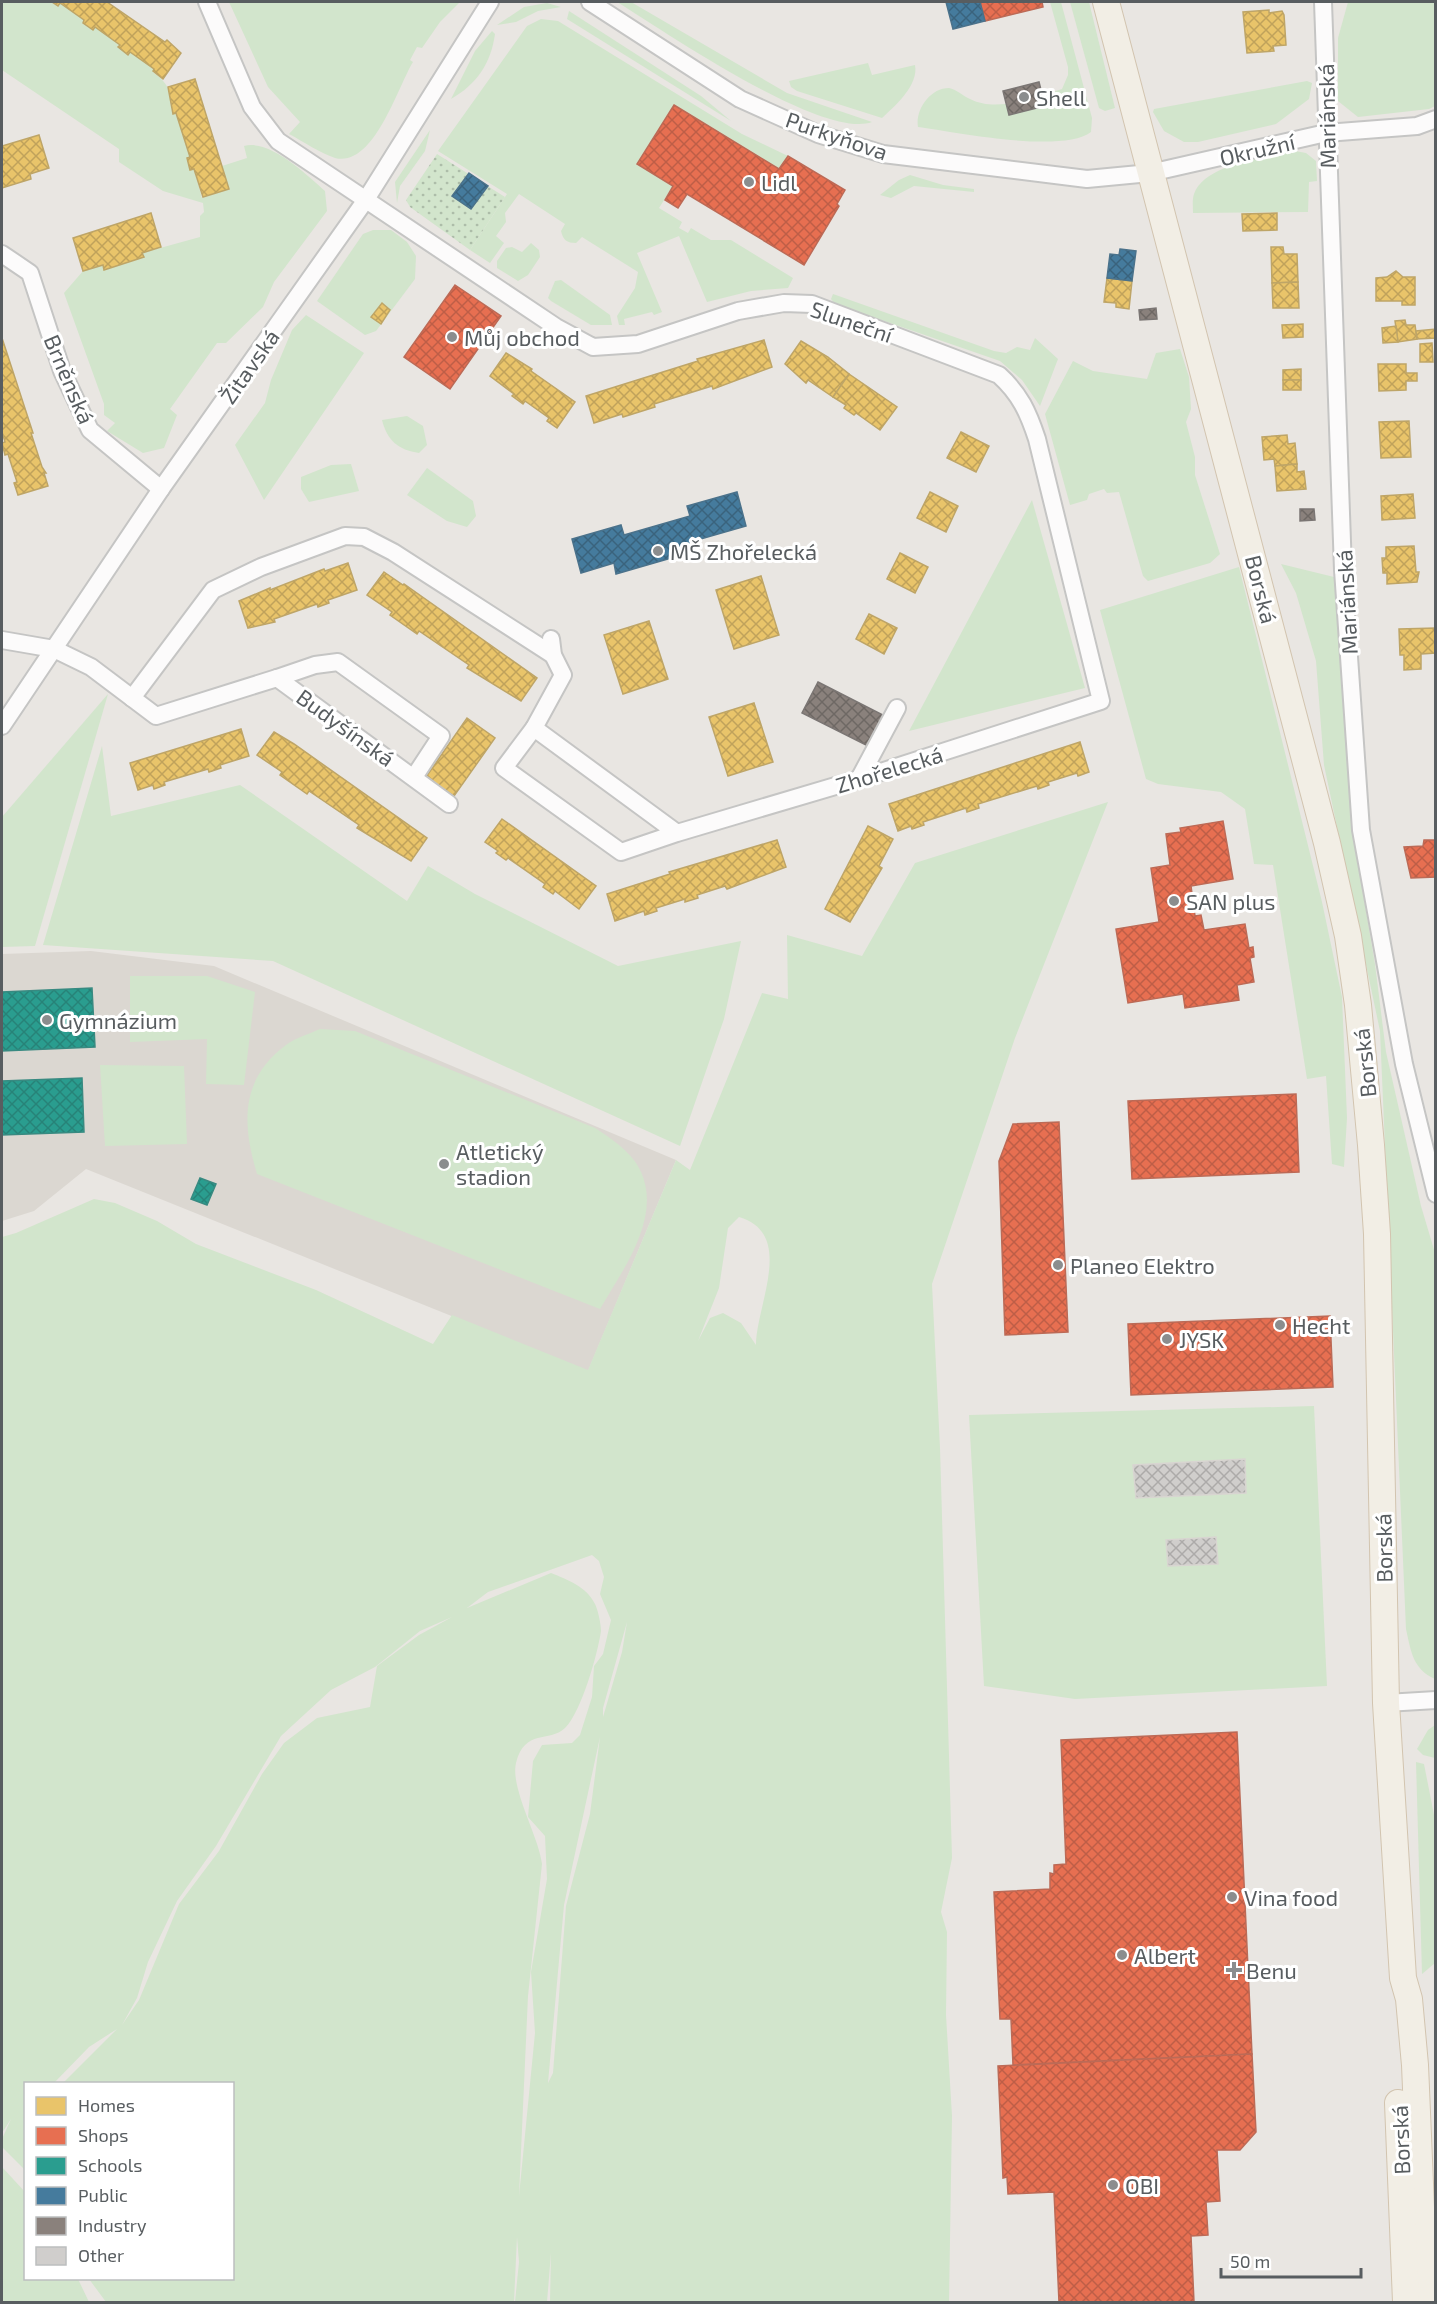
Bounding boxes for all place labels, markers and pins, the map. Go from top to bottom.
place label: Shell [1036,84,1086,110]
marker: Shell [1017,90,1031,104]
place label: Lidl [761,169,797,195]
marker: Lidl [742,175,756,189]
place label: Můj obchod [464,324,580,351]
marker: Můj obchod [445,330,459,344]
place label: MŠ Zhořelecká [670,538,817,564]
marker: MŠ Zhořelecká [651,544,665,558]
place label: SAN plus [1186,888,1275,914]
marker: SAN plus [1167,894,1181,908]
place label: Gymnázium [59,1007,177,1033]
marker: Gymnázium [40,1013,54,1027]
place label: Atletický stadion [456,1138,544,1189]
marker: Atletický stadion [437,1157,451,1171]
place label: Planeo Elektro [1070,1252,1215,1278]
marker: Planeo Elektro [1051,1258,1065,1272]
place label: Hecht [1292,1312,1350,1338]
marker: Hecht [1273,1318,1287,1332]
place label: JYSK [1179,1326,1224,1352]
marker: JYSK [1160,1332,1174,1346]
place label: Vina food [1244,1884,1338,1910]
marker: Vina food [1225,1890,1239,1904]
place label: Albert [1134,1942,1196,1968]
marker: Albert [1115,1948,1129,1962]
place label: Benu [1246,1957,1297,1983]
marker: Benu [1227,1963,1241,1977]
place label: OBI [1125,2172,1159,2198]
marker: OBI [1106,2178,1120,2192]

